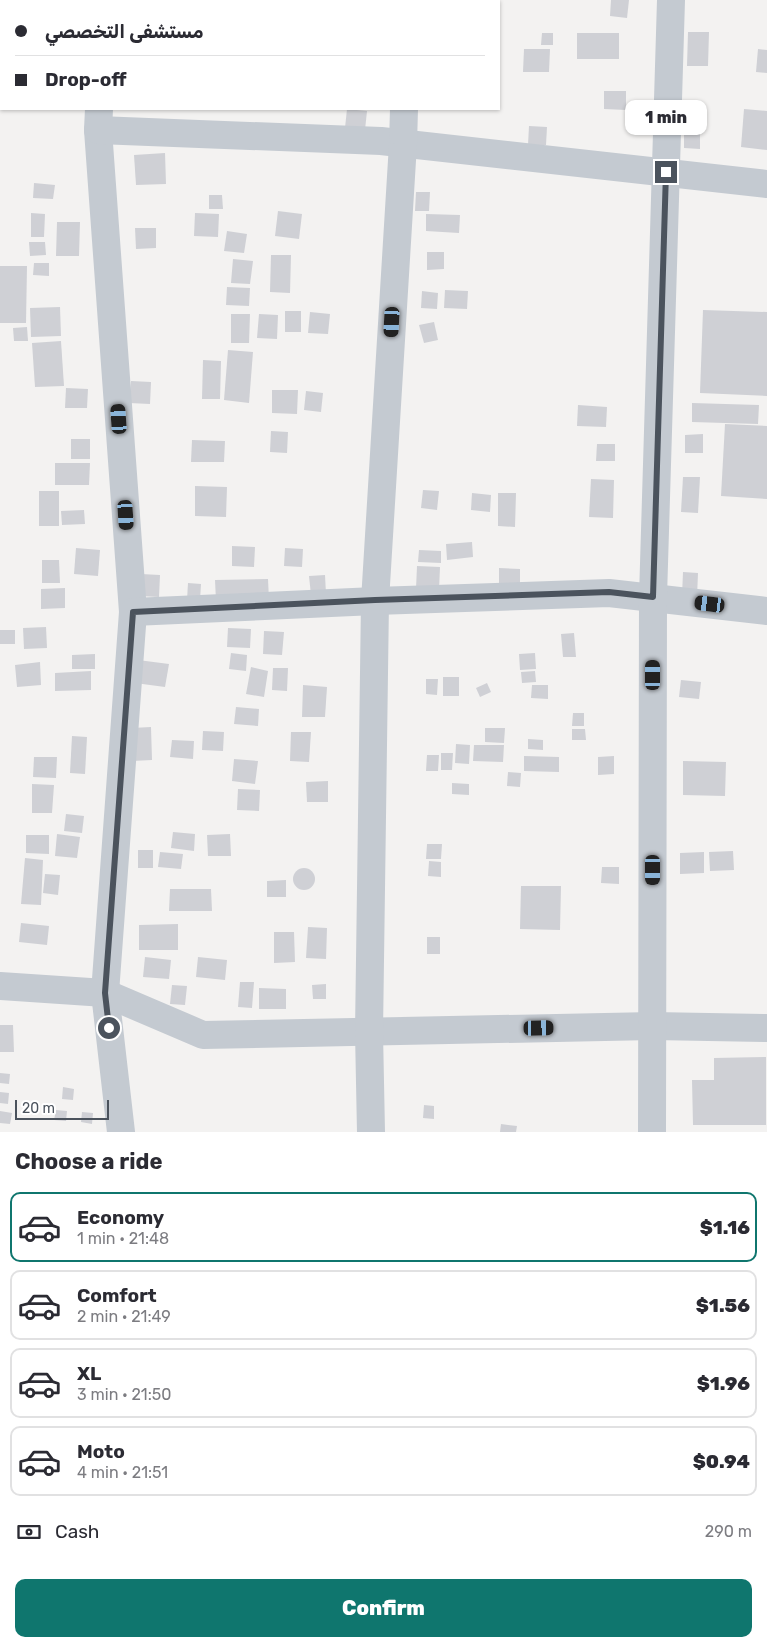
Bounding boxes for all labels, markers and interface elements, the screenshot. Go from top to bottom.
text: مستشفى التخصصي [45,20,204,43]
text: Drop-off [45,68,127,91]
callout: 1 min [625,100,707,134]
text: 1 min [645,108,687,127]
route end [655,161,677,183]
car [383,307,400,337]
car [110,404,127,434]
car [117,500,134,530]
car [694,595,725,613]
car [645,660,660,690]
car [645,855,660,885]
route start [98,1017,120,1039]
car [523,1020,554,1036]
scale bar [15,1097,109,1120]
text: 20 m [22,1100,55,1117]
text: Choose a ride [15,1148,162,1175]
icon: car [17,1205,62,1250]
text: Economy [77,1206,164,1229]
text: $1.16 [700,1216,750,1239]
text: 1 min · 21:48 [77,1229,169,1248]
icon: car [17,1283,62,1328]
text: Comfort [77,1284,157,1307]
text: $1.56 [696,1294,750,1317]
text: 2 min · 21:49 [77,1307,171,1326]
icon: car [17,1361,62,1406]
text: XL [77,1362,101,1385]
text: $1.96 [697,1372,750,1395]
text: 3 min · 21:50 [77,1385,171,1404]
icon: car [17,1439,62,1484]
text: Moto [77,1440,125,1463]
text: $0.94 [693,1450,750,1473]
text: 4 min · 21:51 [77,1463,168,1482]
icon: cash [15,1518,43,1546]
text: Cash [55,1520,99,1543]
text: 290 m [705,1522,752,1541]
button: Confirm [15,1579,752,1637]

